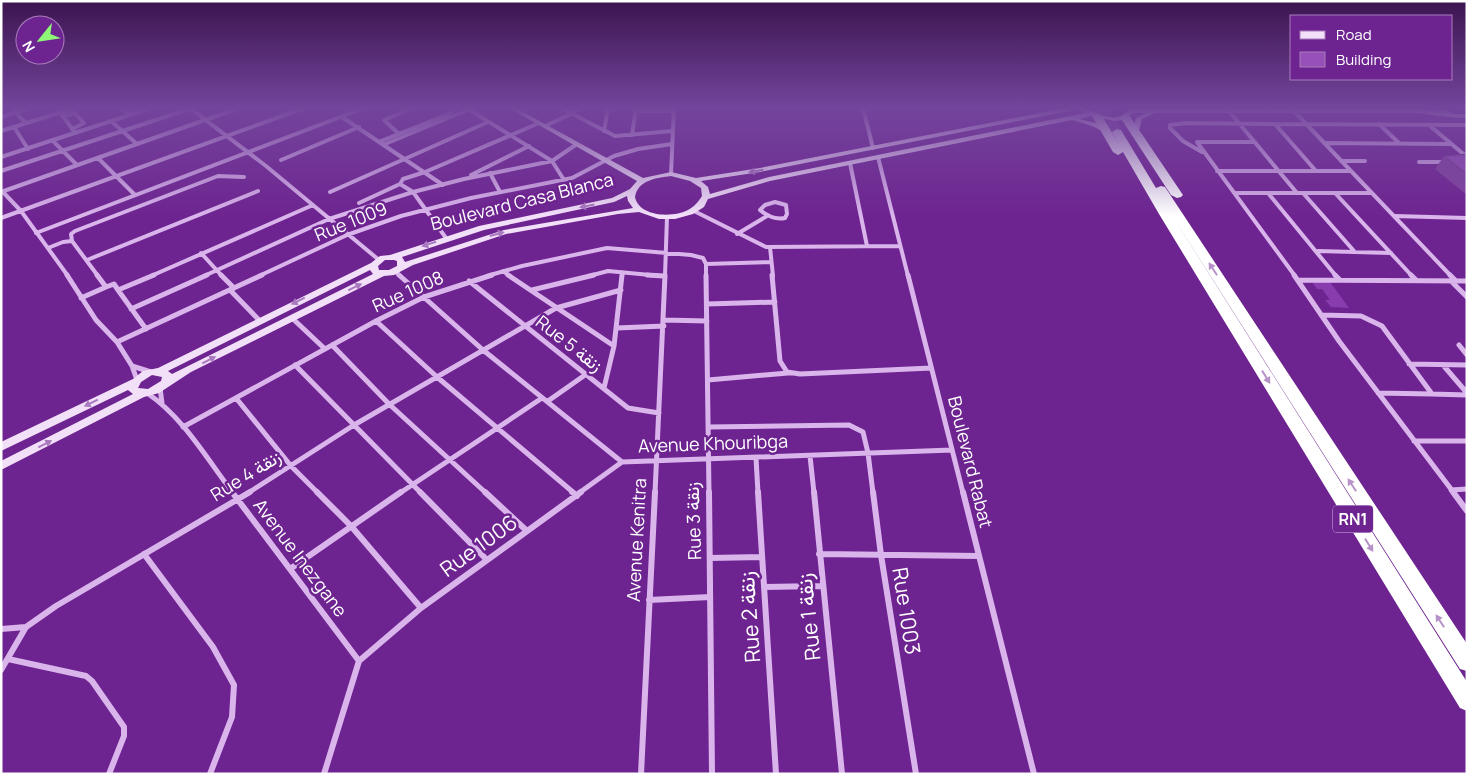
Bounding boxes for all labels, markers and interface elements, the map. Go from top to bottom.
north arrow [15,15,65,65]
legend [1290,15,1453,80]
text: Road [1336,24,1372,45]
text: N [18,38,39,56]
text: Building [1336,49,1391,70]
street label: Boulevard Casa Blanca [428,167,616,235]
one-way arrow [748,167,764,175]
street label: Rue 1009 [311,196,390,246]
one-way arrow [579,202,595,210]
one-way arrow [490,230,505,238]
one-way arrow [421,240,436,248]
one-way arrow [1208,263,1218,276]
street label: Rue 1008 [368,265,447,317]
one-way arrow [348,283,362,291]
one-way arrow [291,297,305,305]
street label: Rue 5 زنقة [531,310,608,377]
one-way arrow [202,356,216,364]
one-way arrow [1261,371,1270,384]
street label: Boulevard Rabat [943,393,999,530]
one-way arrow [84,399,98,407]
street label: Avenue Khouribga [638,428,788,458]
one-way arrow [37,440,52,448]
street label: Rue 4 زنقة [206,444,285,506]
street label: Avenue Kenitra [621,478,651,602]
one-way arrow [1347,478,1357,491]
street label: Rue 3 زنقة [680,482,706,560]
street label: Avenue Inezgane [249,494,353,621]
road number: RN1 [1333,506,1373,532]
street label: Rue 1006 [434,508,523,583]
one-way arrow [1365,539,1374,552]
street label: Rue 1003 [886,565,928,656]
street label: Rue 2 زنقة [732,570,766,664]
street label: Rue 1 زنقة [789,572,827,662]
one-way arrow [1436,614,1445,628]

